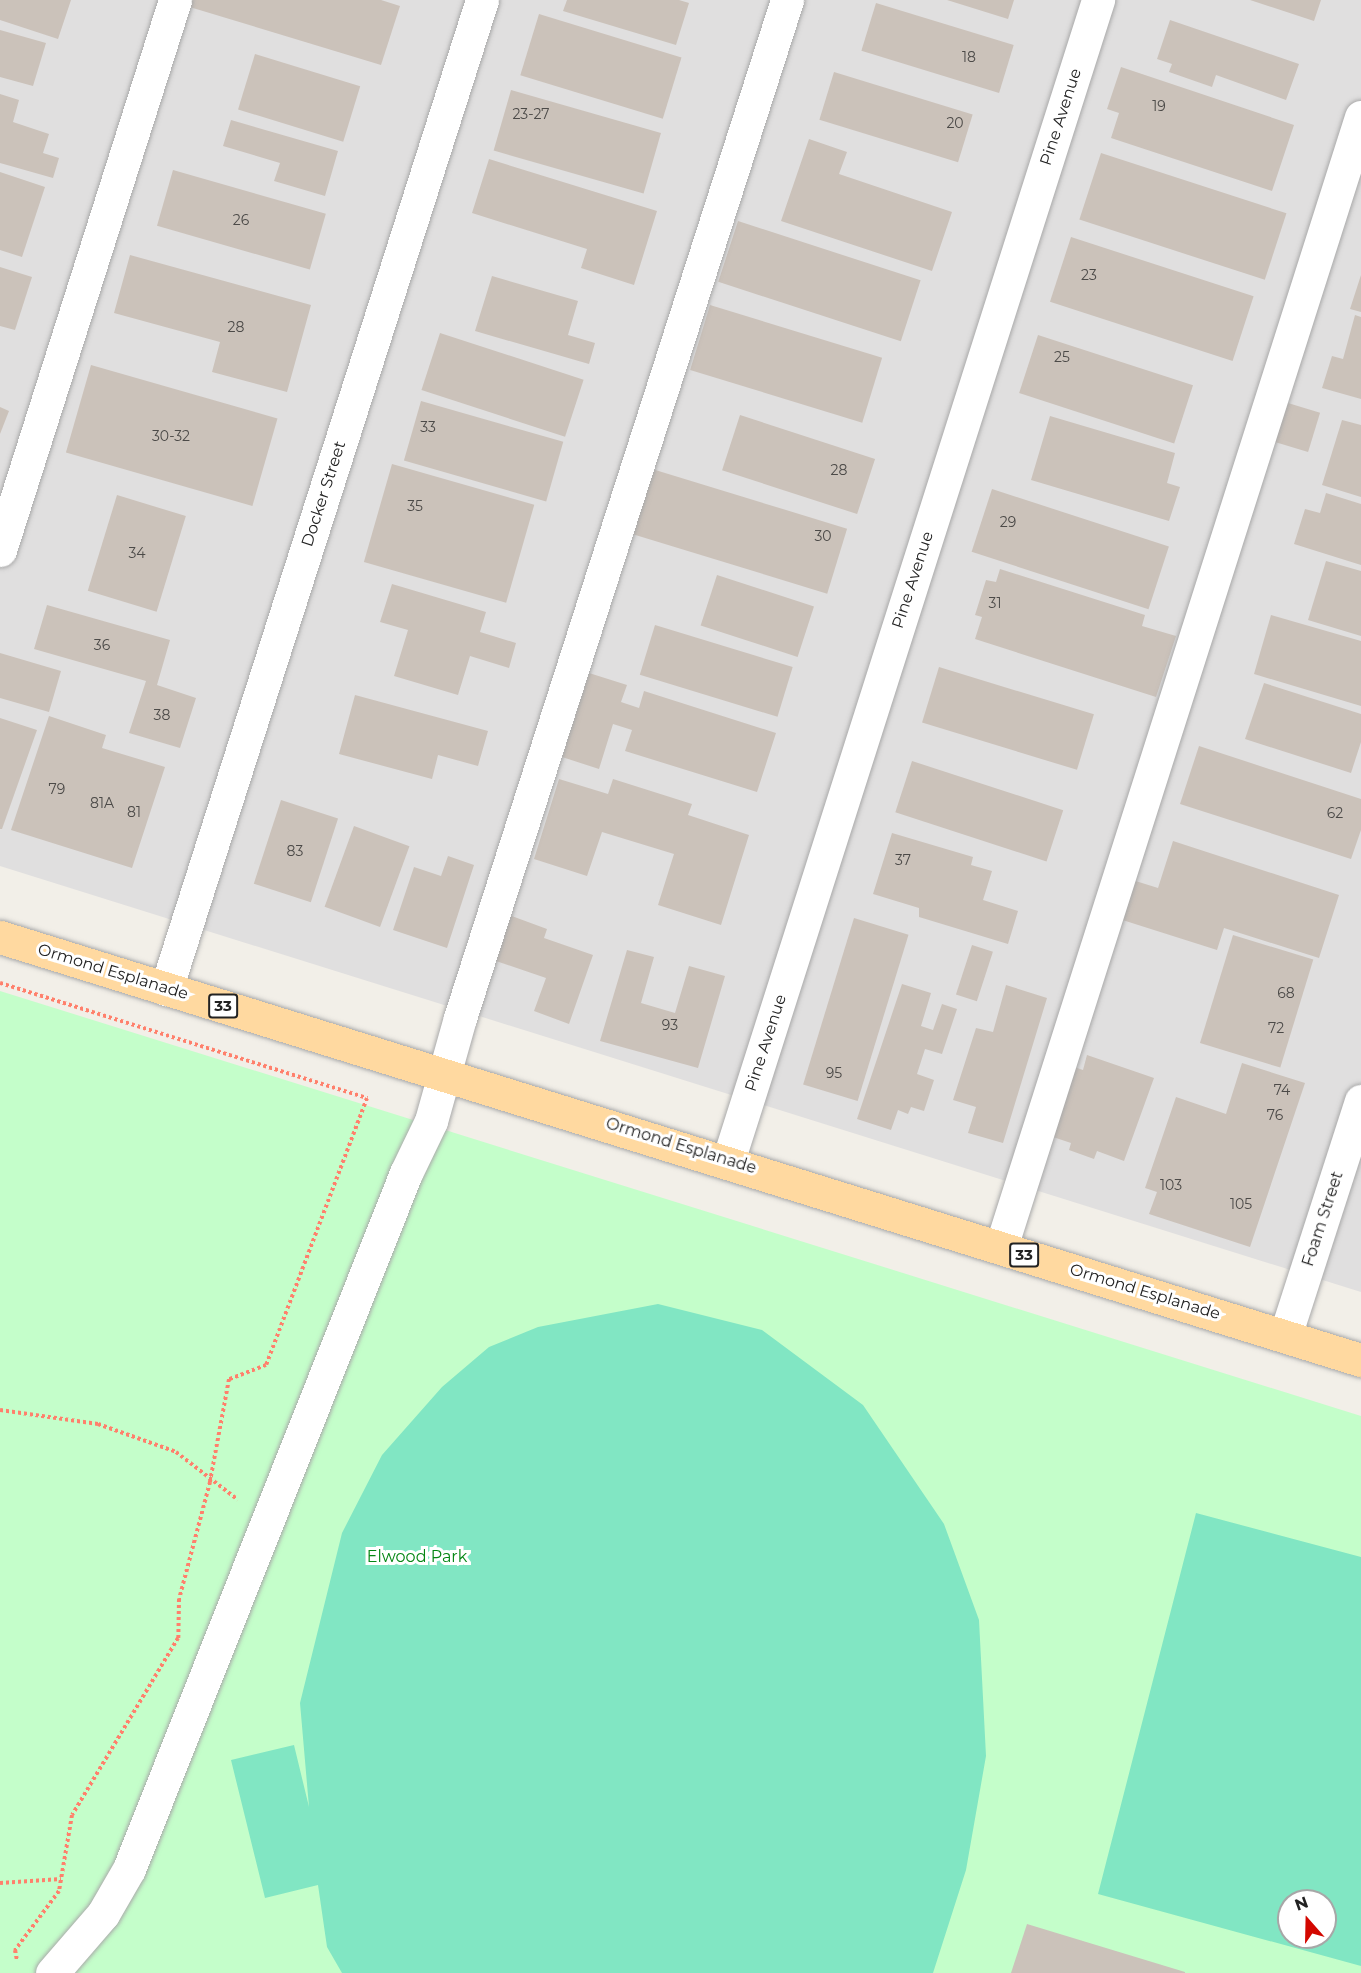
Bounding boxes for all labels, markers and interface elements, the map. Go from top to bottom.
house number: 18 [962,49,976,65]
street label: Pine Avenue [1036,66,1086,168]
house number: 19 [1152,98,1166,114]
house number: 23-27 [512,106,550,122]
house number: 20 [946,115,964,131]
house number: 26 [233,212,249,228]
house number: 23 [1081,267,1097,283]
house number: 28 [228,319,244,335]
house number: 25 [1054,349,1070,365]
house number: 33 [420,419,436,435]
house number: 30-32 [152,428,190,444]
street label: Docker Street [298,439,350,549]
house number: 28 [831,462,847,478]
house number: 35 [407,498,423,514]
house number: 29 [1000,514,1016,530]
house number: 30 [814,528,832,544]
street label: Pine Avenue [888,529,938,631]
house number: 34 [128,545,146,561]
house number: 31 [989,595,1001,611]
house number: 36 [94,637,110,653]
house number: 38 [154,707,170,723]
house number: 79 [49,781,65,797]
house number: 81A [90,795,114,811]
house number: 81 [127,804,141,820]
house number: 62 [1327,805,1343,821]
house number: 83 [287,843,303,859]
house number: 37 [895,852,911,868]
street label: Ormond Esplanade [35,940,191,1004]
house number: 68 [1277,985,1295,1001]
street label: Pine Avenue [741,992,791,1094]
road number: 33 [208,994,238,1018]
house number: 93 [662,1017,678,1033]
house number: 72 [1268,1020,1284,1036]
house number: 95 [826,1065,842,1081]
house number: 74 [1274,1082,1290,1098]
house number: 76 [1267,1107,1283,1123]
street label: Ormond Esplanade [603,1114,759,1178]
street label: Foam Street [1299,1169,1347,1269]
house number: 103 [1160,1177,1182,1193]
house number: 105 [1230,1196,1252,1212]
road number: 33 [1009,1243,1039,1267]
street label: Ormond Esplanade [1067,1260,1223,1324]
park label: Elwood Park [367,1547,467,1567]
north arrow [1277,1889,1337,1949]
text: N [1292,1892,1311,1915]

